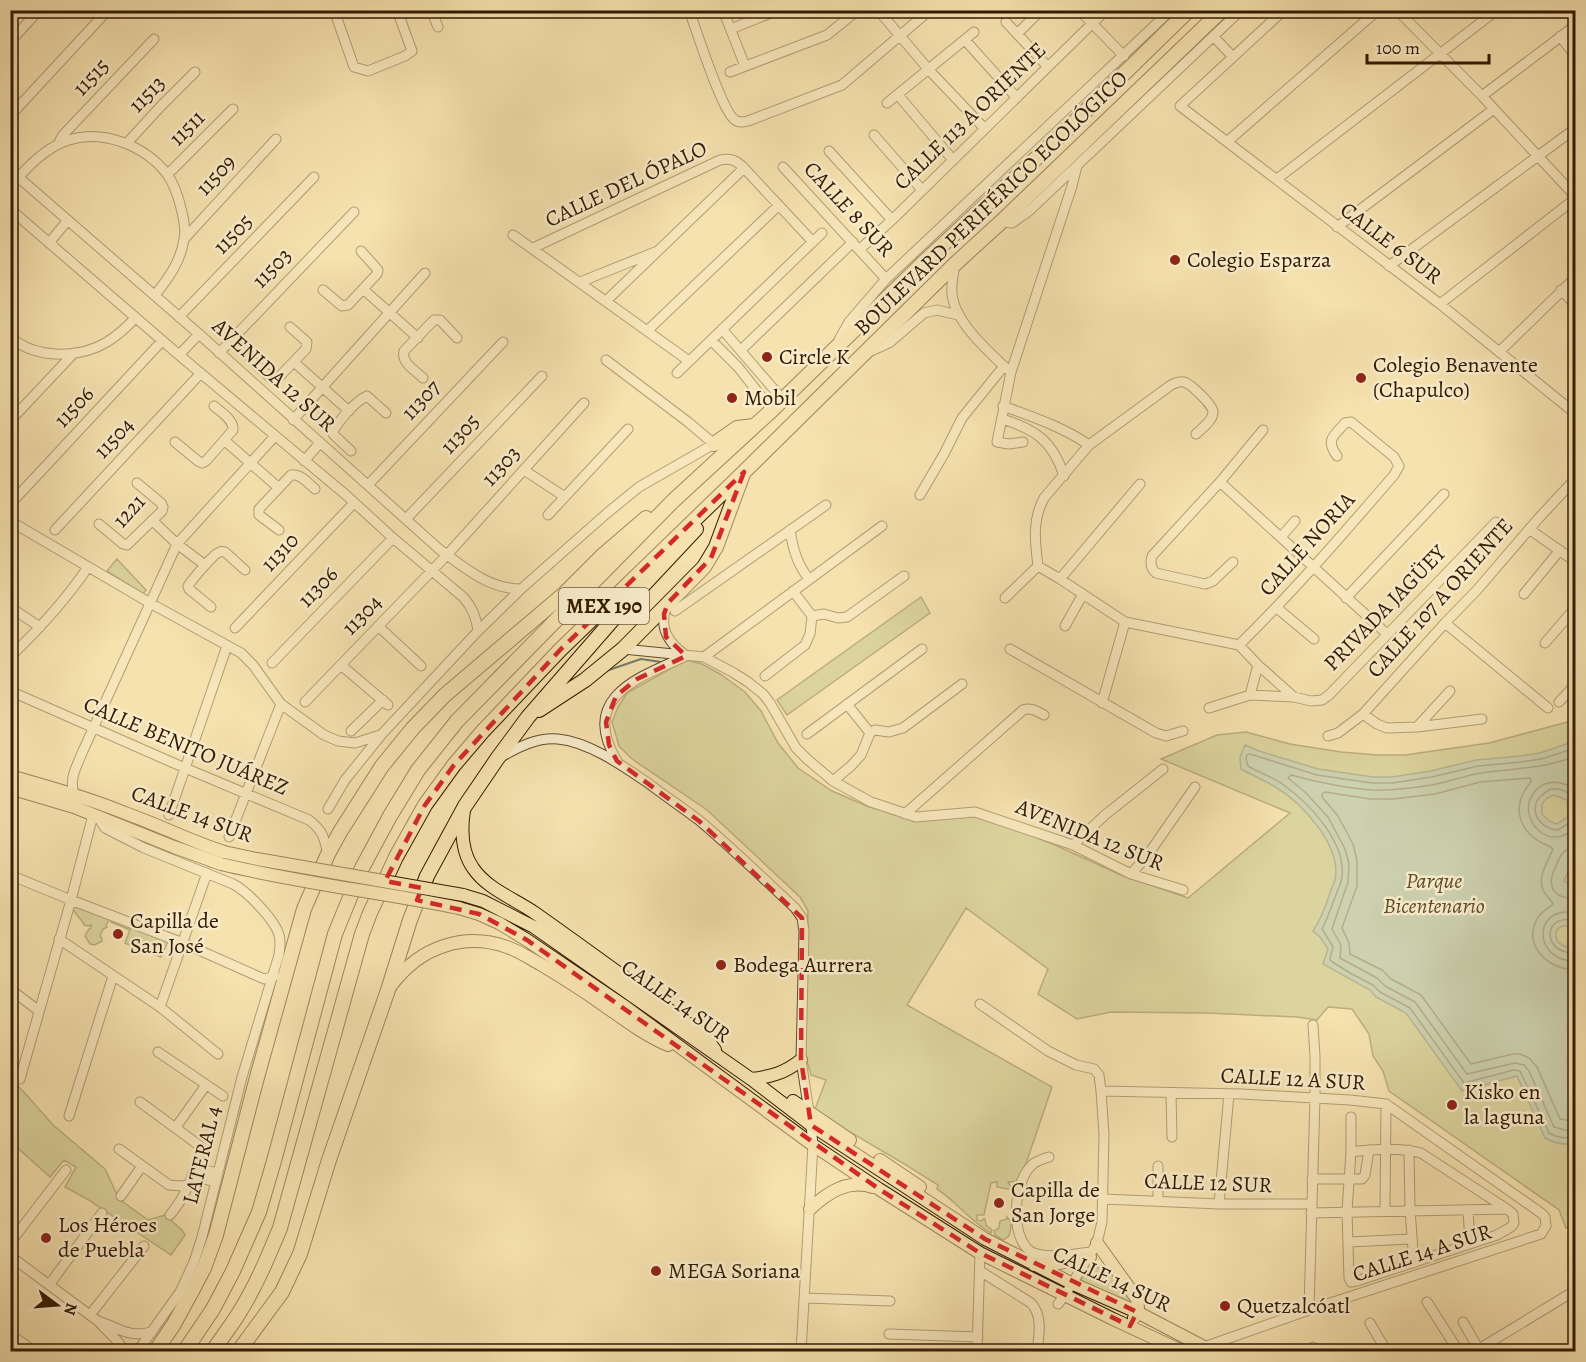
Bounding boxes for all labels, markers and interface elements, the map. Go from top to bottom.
scale bar [1367,27,1488,65]
street label: CALLE 113 A ORIENTE [887,35,1053,197]
text: 100 m [1376,36,1420,60]
street label: 11515 [66,52,116,102]
street label: BOULEVARD PERIFÉRICO ECOLÓGICO [848,64,1134,342]
street label: 11513 [122,69,172,119]
street label: 11511 [162,103,212,153]
street label: CALLE DEL ÓPALO [540,133,712,235]
street label: 11509 [189,148,243,202]
street label: CALLE 8 SUR [797,155,901,264]
street label: CALLE 6 SUR [1334,195,1448,291]
street label: 11505 [206,207,260,261]
street label: 11503 [245,241,299,295]
place label: Colegio Esparza [1187,245,1332,275]
marker: Colegio Esparza [1168,253,1182,267]
street label: AVENIDA 12 SUR [205,311,343,439]
place label: Circle K [779,342,850,372]
marker: Circle K [760,350,774,364]
place label: Colegio Benavente (Chapulco) [1373,350,1538,405]
marker: Colegio Benavente (Chapulco) [1354,371,1368,385]
street label: 11307 [395,373,448,427]
street label: 11506 [47,380,101,434]
place label: Mobil [744,383,796,413]
marker: Mobil [725,391,739,405]
street label: 11305 [434,407,486,461]
street label: 11504 [87,411,141,465]
street label: 11303 [475,439,527,493]
street label: CALLE NORIA [1252,485,1363,603]
street label: 1221 [106,488,152,534]
street label: CALLE 107 A ORIENTE [1360,512,1520,684]
street label: 11310 [254,526,306,578]
street label: PRIVADA JAGÜEY [1317,537,1454,678]
street label: 11306 [291,560,345,614]
street label: 11304 [335,588,389,642]
road number: MEX 190 [559,588,649,624]
street label: CALLE BENITO JUÁREZ [79,689,293,803]
street label: CALLE 14 SUR [127,778,257,850]
street label: AVENIDA 12 SUR [1011,791,1169,879]
park label: Parque Bicentenario [1383,866,1485,921]
place label: Capilla de San José [130,906,219,961]
marker: Capilla de San José [111,927,125,941]
place label: Bodega Aurrera [733,950,874,980]
street label: CALLE 14 SUR [615,952,737,1050]
marker: Bodega Aurrera [714,958,728,972]
street label: CALLE 12 A SUR [1220,1060,1367,1098]
place label: Kisko en la laguna [1464,1077,1546,1132]
marker: Kisko en la laguna [1445,1098,1459,1112]
street label: LATERAL 4 [175,1102,229,1208]
street label: CALLE 12 SUR [1144,1166,1273,1200]
place label: Capilla de San Jorge [1011,1175,1100,1230]
marker: Capilla de San Jorge [992,1196,1006,1210]
place label: Los Héroes de Puebla [58,1210,157,1265]
street label: CALLE 14 A SUR [1349,1216,1496,1290]
marker: Los Héroes de Puebla [39,1231,53,1245]
street label: CALLE 14 SUR [1048,1238,1177,1320]
place label: MEGA Soriana [668,1256,801,1286]
marker: MEGA Soriana [649,1264,663,1278]
north arrow [27,1275,87,1335]
place label: Quetzalcóatl [1237,1291,1350,1321]
marker: Quetzalcóatl [1218,1299,1232,1313]
text: N [58,1300,83,1318]

